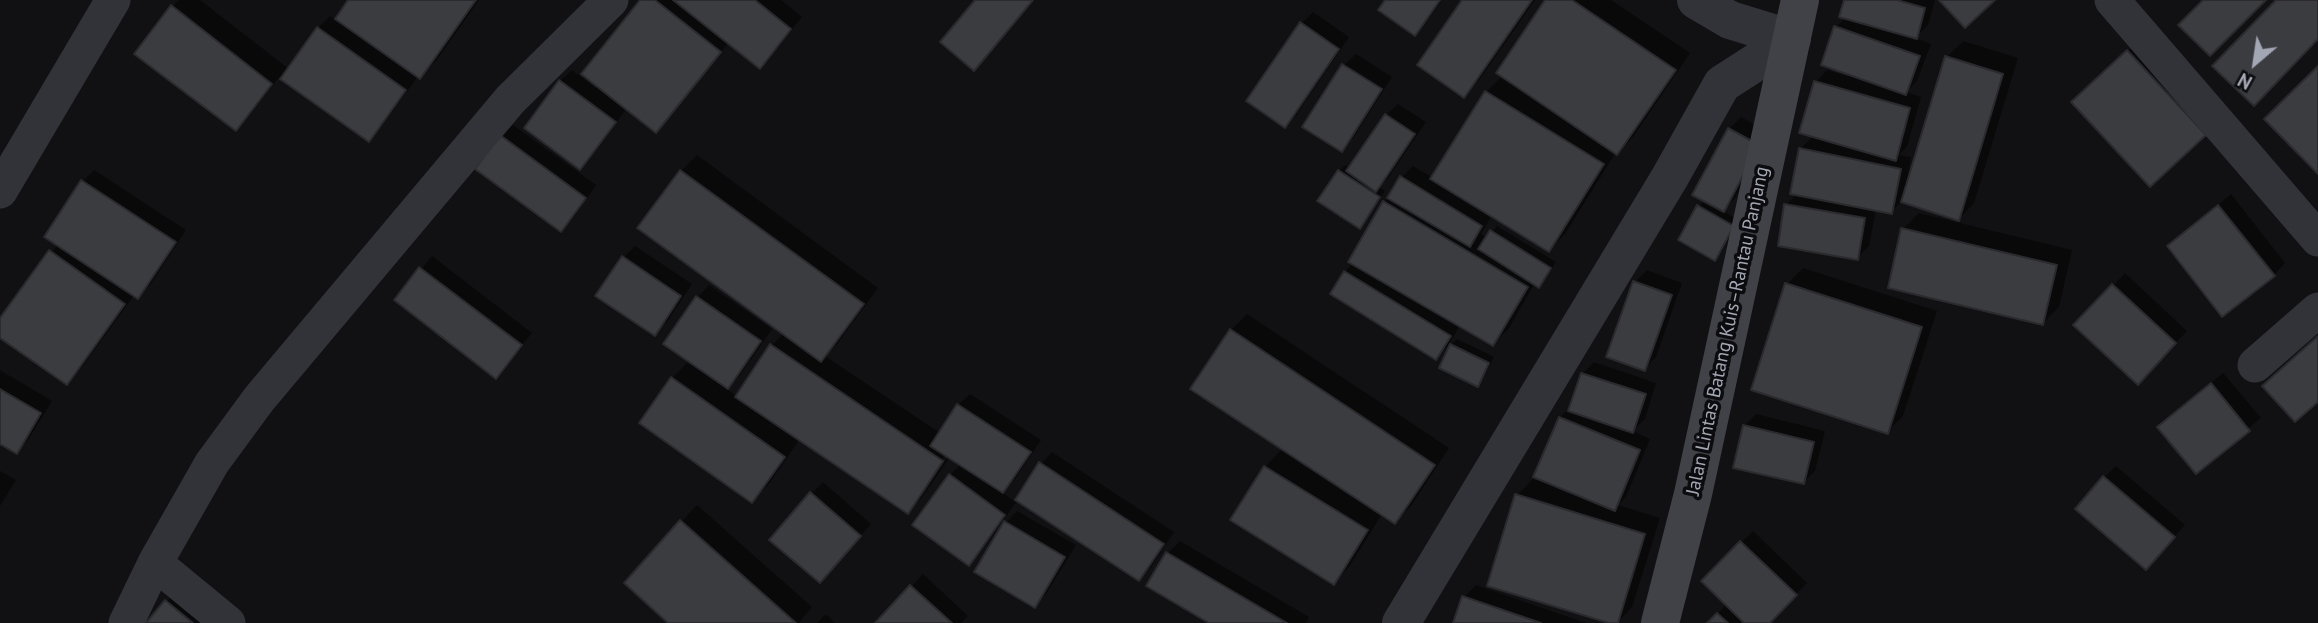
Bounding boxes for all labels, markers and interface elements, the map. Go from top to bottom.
north arrow [2220,28,2290,98]
text: N [2234,68,2256,95]
street label: Jalan Lintas Batang Kuis–Rantau Panjang [1682,164,1774,498]

